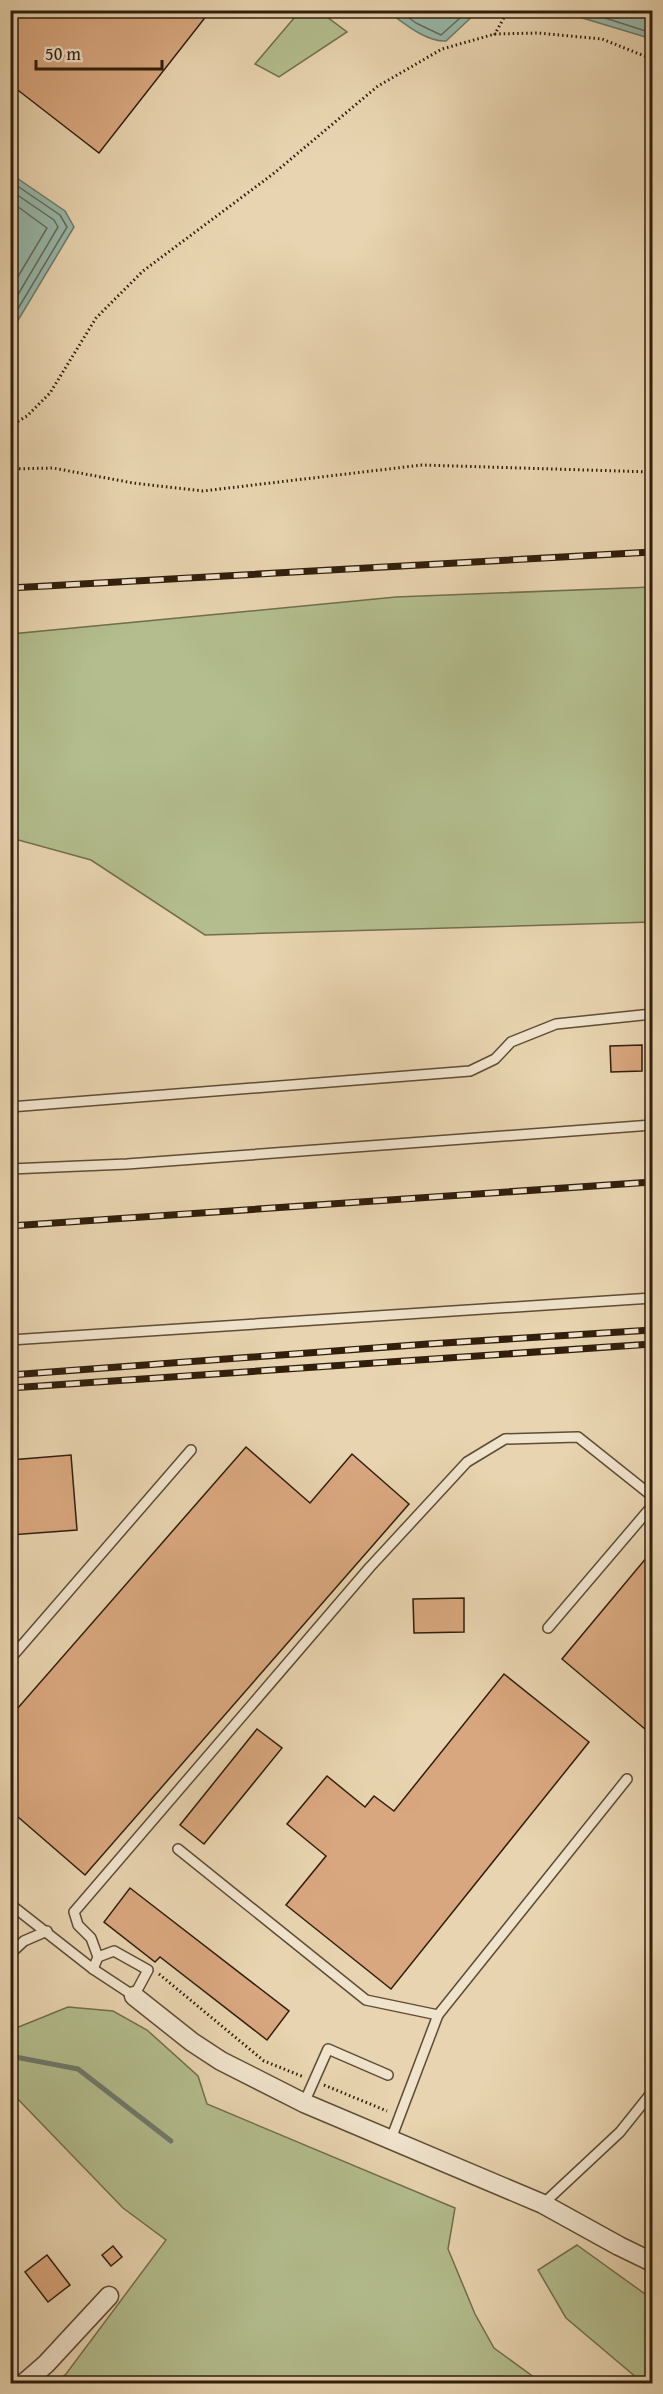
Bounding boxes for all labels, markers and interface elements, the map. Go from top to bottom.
scale bar [36,33,162,71]
text: 50 m [45,40,81,67]

